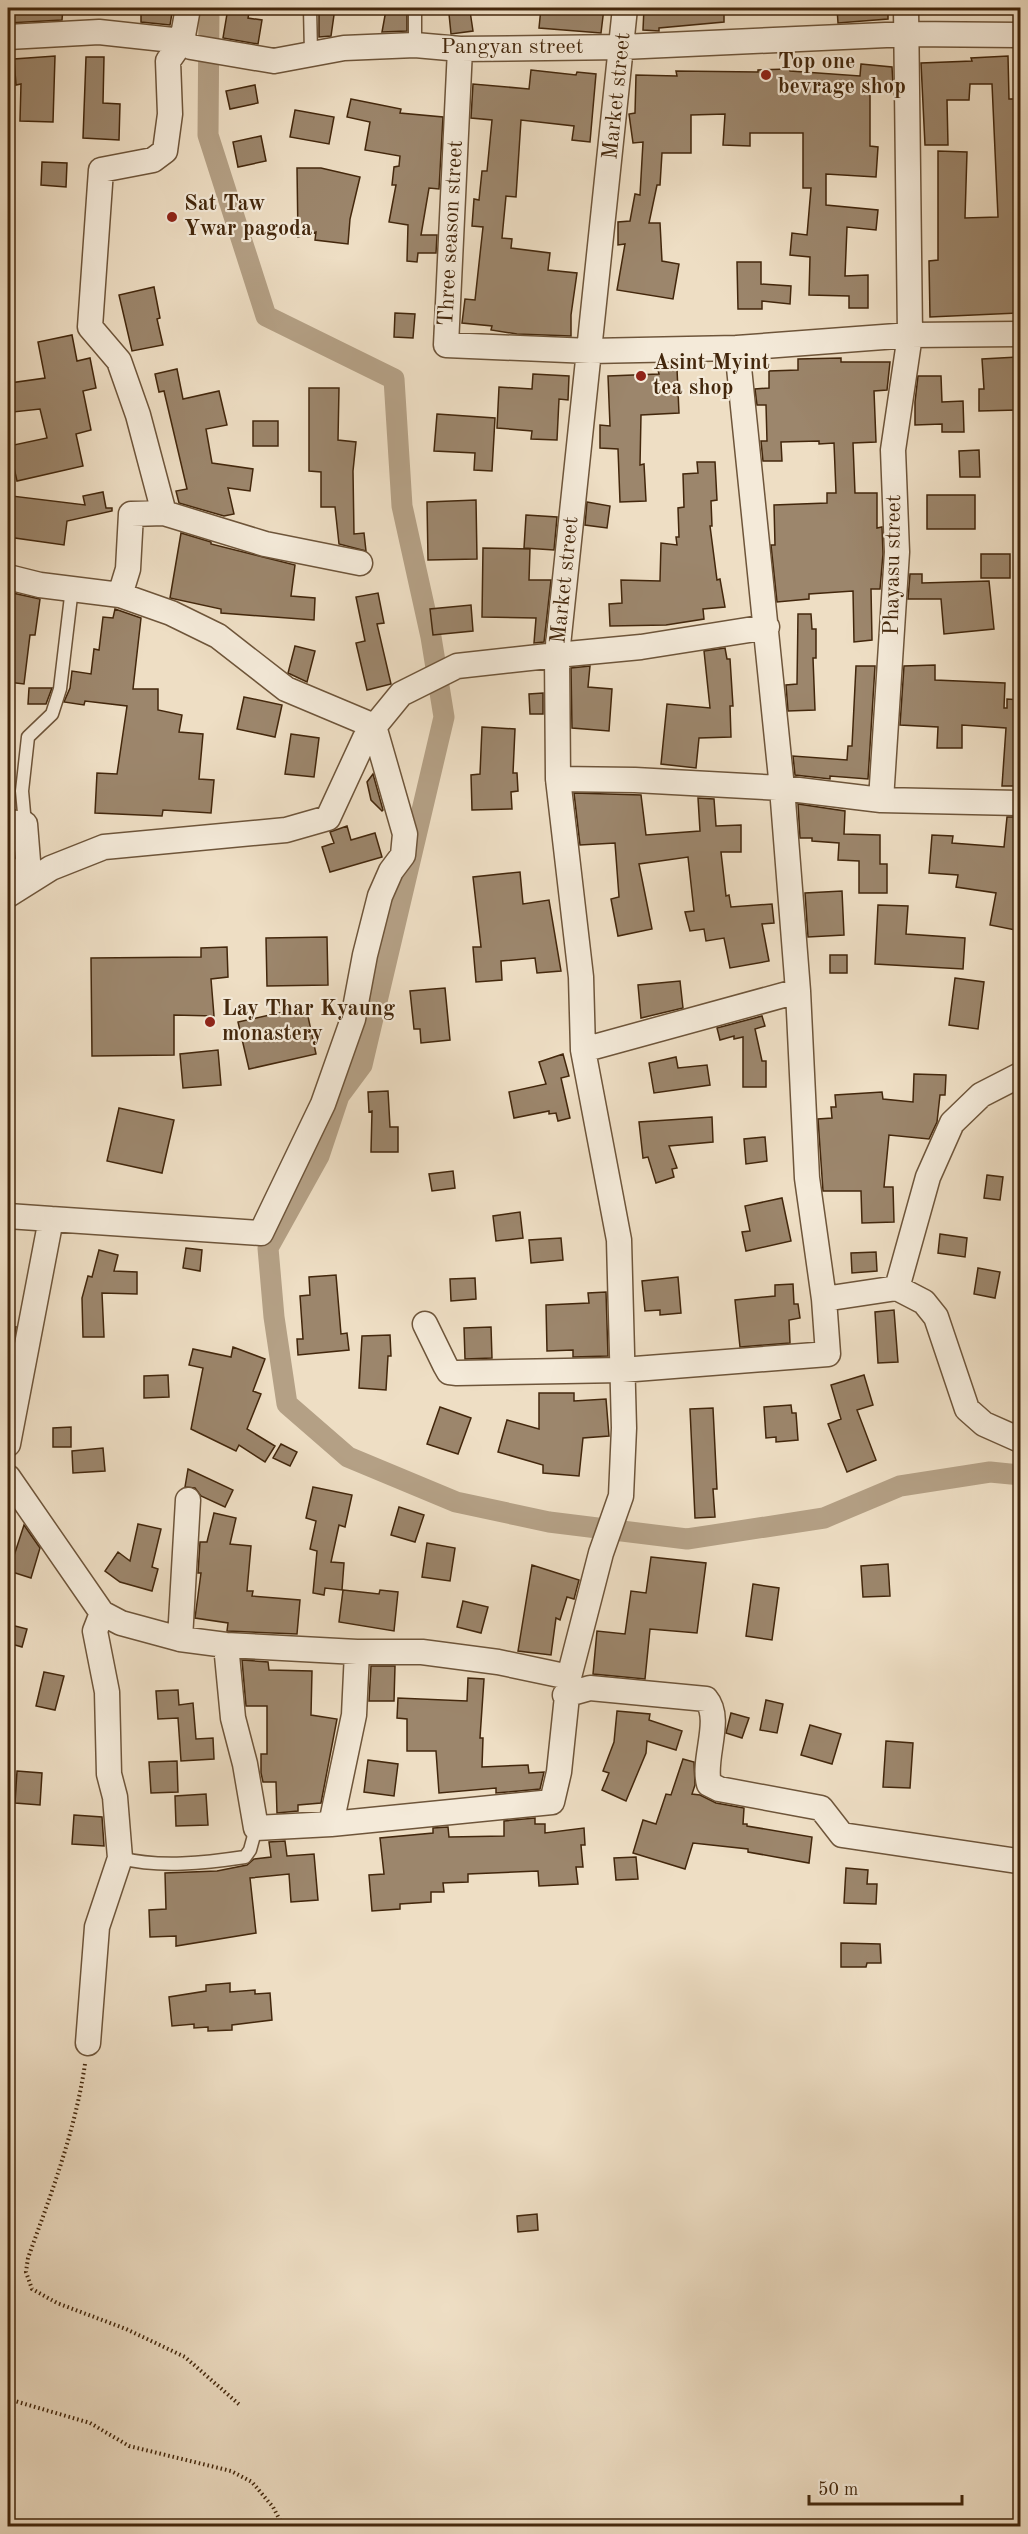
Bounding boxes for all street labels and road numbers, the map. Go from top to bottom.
street label: Market street [599,31,635,161]
street label: Pangyan street [441,36,583,58]
street label: Three season street [435,139,467,327]
street label: Phayasu street [881,494,905,636]
street label: Market street [547,515,583,645]

